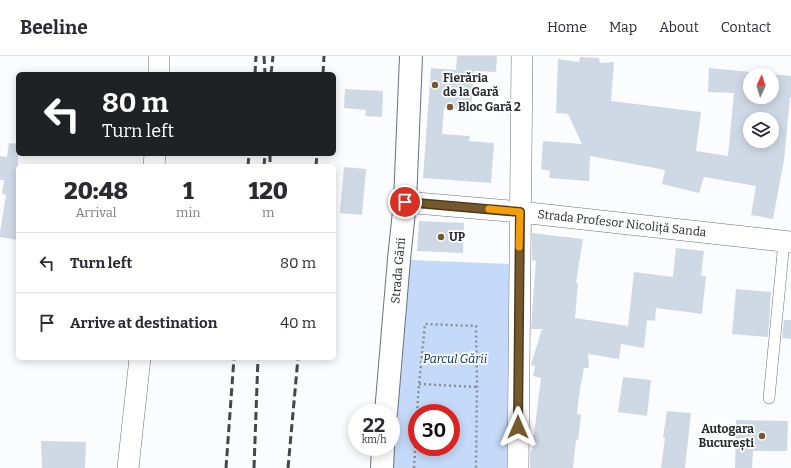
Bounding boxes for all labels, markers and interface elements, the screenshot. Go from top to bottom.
text: Beeline [20,16,88,39]
text: Home [547,19,587,36]
text: Map [609,19,637,36]
text: About [659,19,699,36]
text: Contact [721,19,771,36]
north arrow [743,68,779,104]
map controls [743,68,779,148]
place label: Fierăria de la Gară [443,71,499,99]
marker: Fierăria de la Gară [430,80,440,90]
text: 80 m [102,86,168,119]
icon: left [36,88,88,140]
place label: Bloc Gară 2 [458,100,521,114]
marker: Bloc Gară 2 [445,102,455,112]
button: layers [743,112,779,148]
text: Turn left [102,120,174,142]
text: 20:48 [64,177,128,205]
text: 1 [183,177,194,205]
text: 120 [248,177,288,205]
pin [388,185,422,219]
icon: arrive [394,191,416,213]
text: Arrival [75,205,117,220]
text: min [176,205,201,220]
text: m [262,205,274,220]
street label: Strada Profesor Nicoliță Sanda [537,207,707,240]
place label: UP [449,230,466,244]
marker: UP [436,232,446,242]
street label: Strada Gării [388,236,408,304]
icon: left [36,252,58,274]
text: Turn left [70,254,132,272]
text: 80 m [280,254,316,272]
icon: arrive [36,312,58,334]
text: Arrive at destination [70,314,217,332]
text: 40 m [280,314,316,332]
park label: Parcul Gării [423,352,488,366]
speed limit sign: 30 [408,404,460,456]
position arrow [497,406,539,448]
text: 22 [363,413,385,437]
place label: Autogara București [699,422,754,451]
marker: Autogara București [757,431,767,441]
text: km/h [362,434,386,446]

